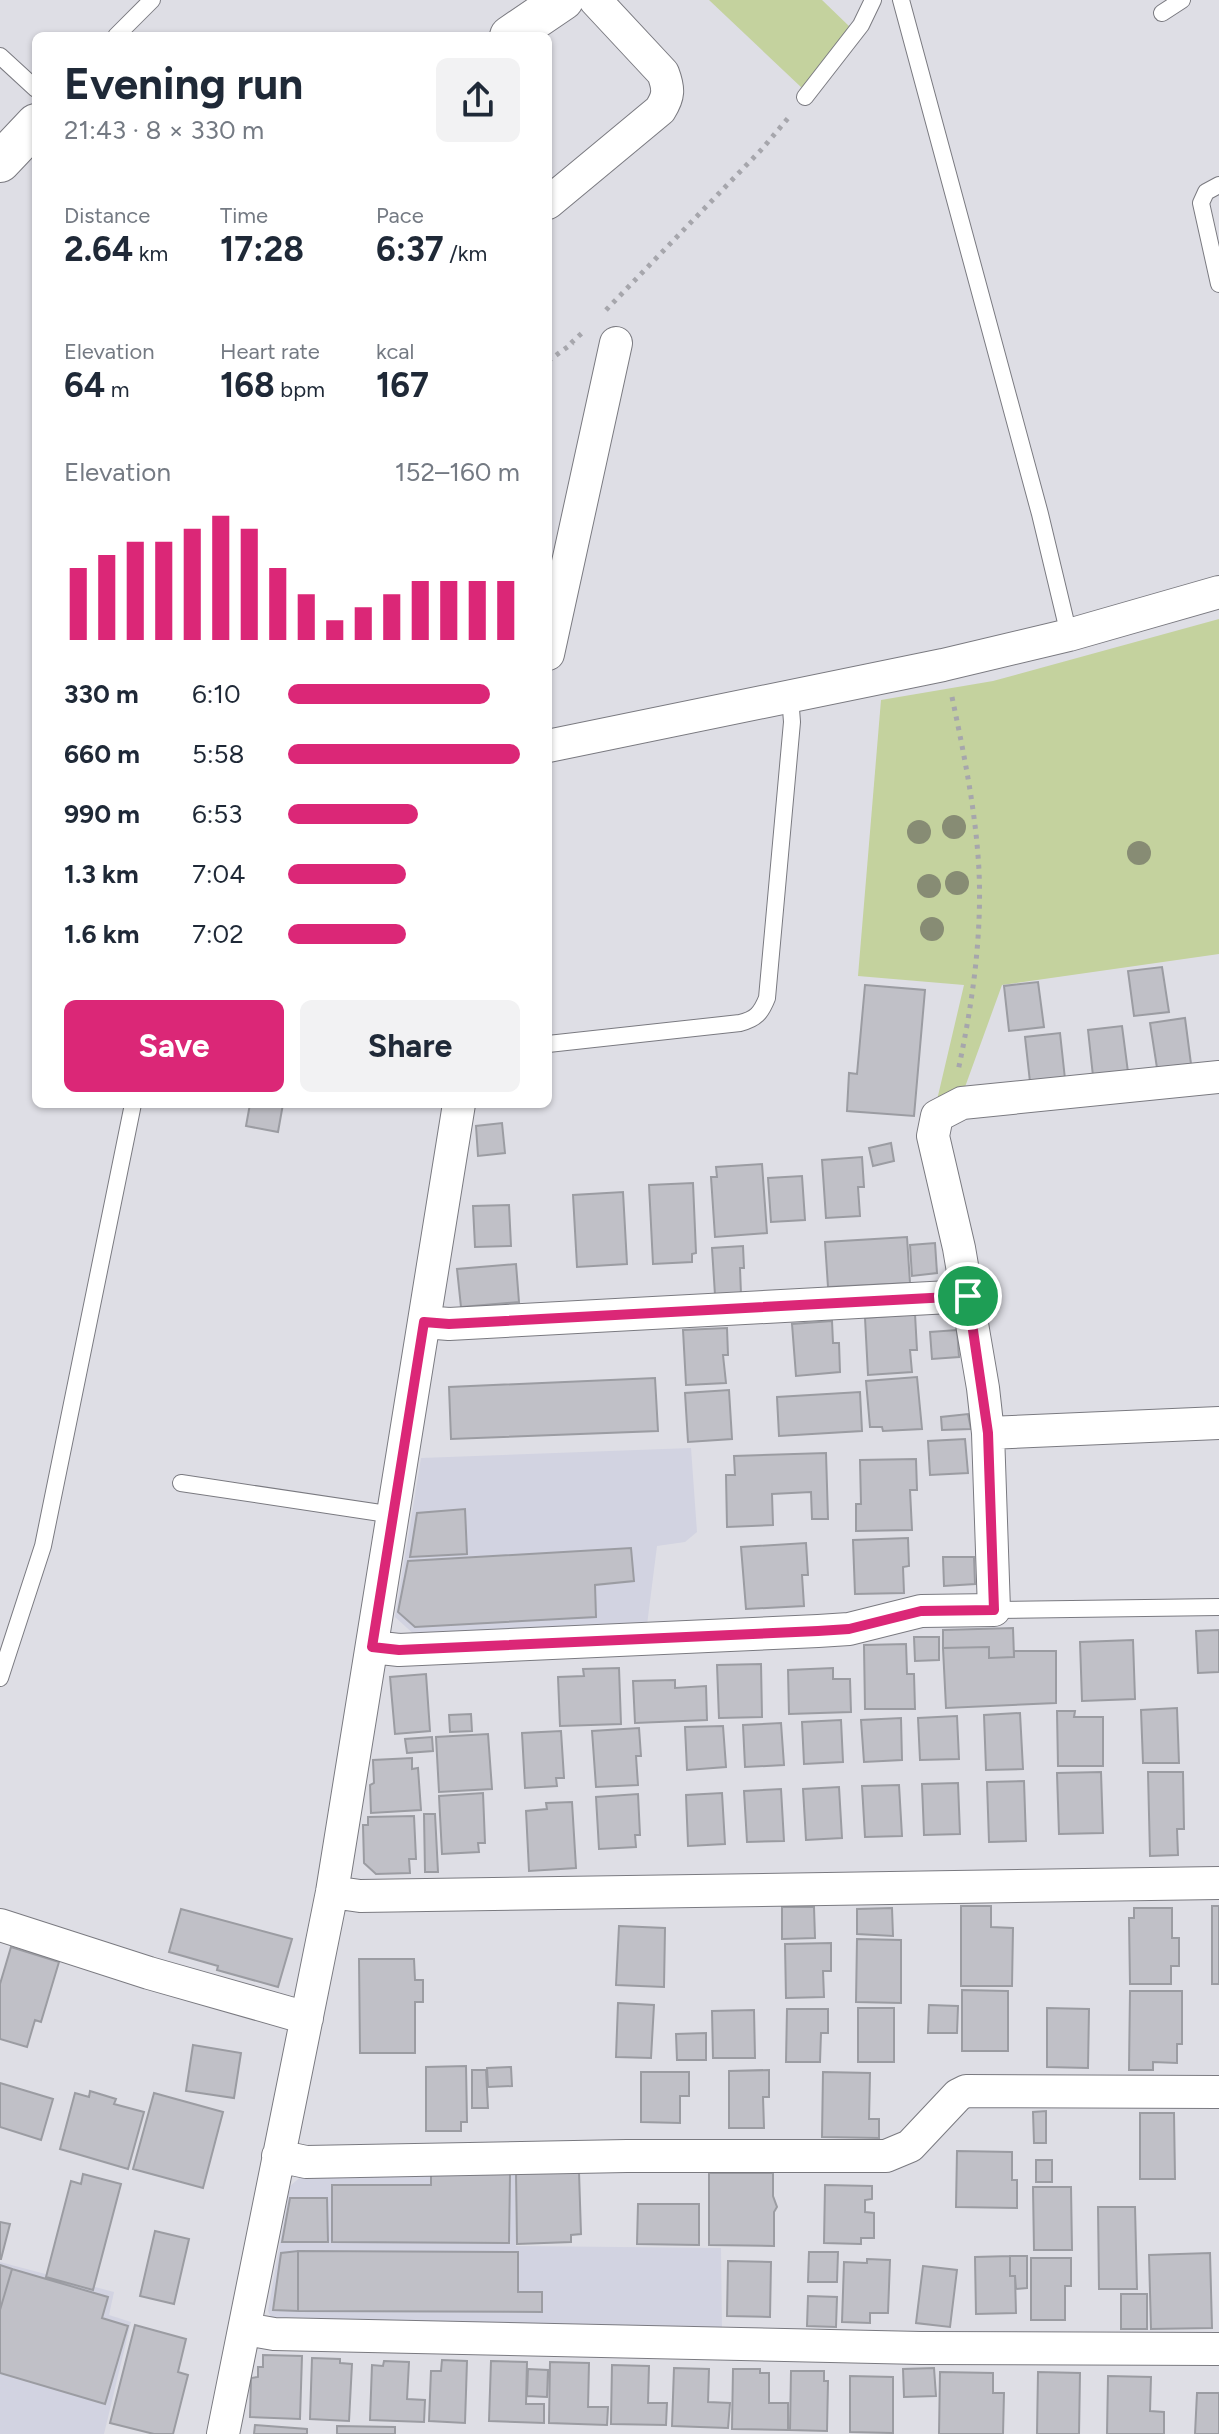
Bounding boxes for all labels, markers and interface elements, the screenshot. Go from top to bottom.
text: Evening run [64,57,303,110]
button: share [436,58,520,142]
text: 21:43 · 8 × 330 m [64,114,264,146]
text: Distance [64,202,150,229]
text: Time [220,202,268,229]
text: Pace [376,202,424,229]
text: 2.64 [64,229,133,270]
text: 17:28 [220,229,304,270]
text: 6:37 [376,229,444,270]
text: km [133,240,168,267]
text: /km [444,240,487,267]
text: Elevation [64,338,154,365]
text: Heart rate [220,338,320,365]
text: kcal [376,338,414,365]
text: 64 [64,365,105,406]
text: 168 [220,365,275,406]
text: 167 [376,365,429,406]
text: m [105,376,129,403]
text: bpm [275,376,325,403]
text: Elevation [64,456,171,488]
text: 152–160 m [395,456,520,488]
text: 330 m [64,678,139,710]
text: 6:10 [192,678,241,710]
text: 660 m [64,738,140,770]
text: 5:58 [192,738,244,770]
text: 990 m [64,798,140,830]
text: 6:53 [192,798,242,830]
text: 1.3 km [64,858,139,890]
text: 7:04 [192,858,245,890]
text: 1.6 km [64,918,139,950]
text: 7:02 [192,918,244,950]
button: Save [64,1000,284,1092]
button: Share [300,1000,520,1092]
pin [934,1262,1002,1330]
icon: arrive [946,1274,990,1318]

